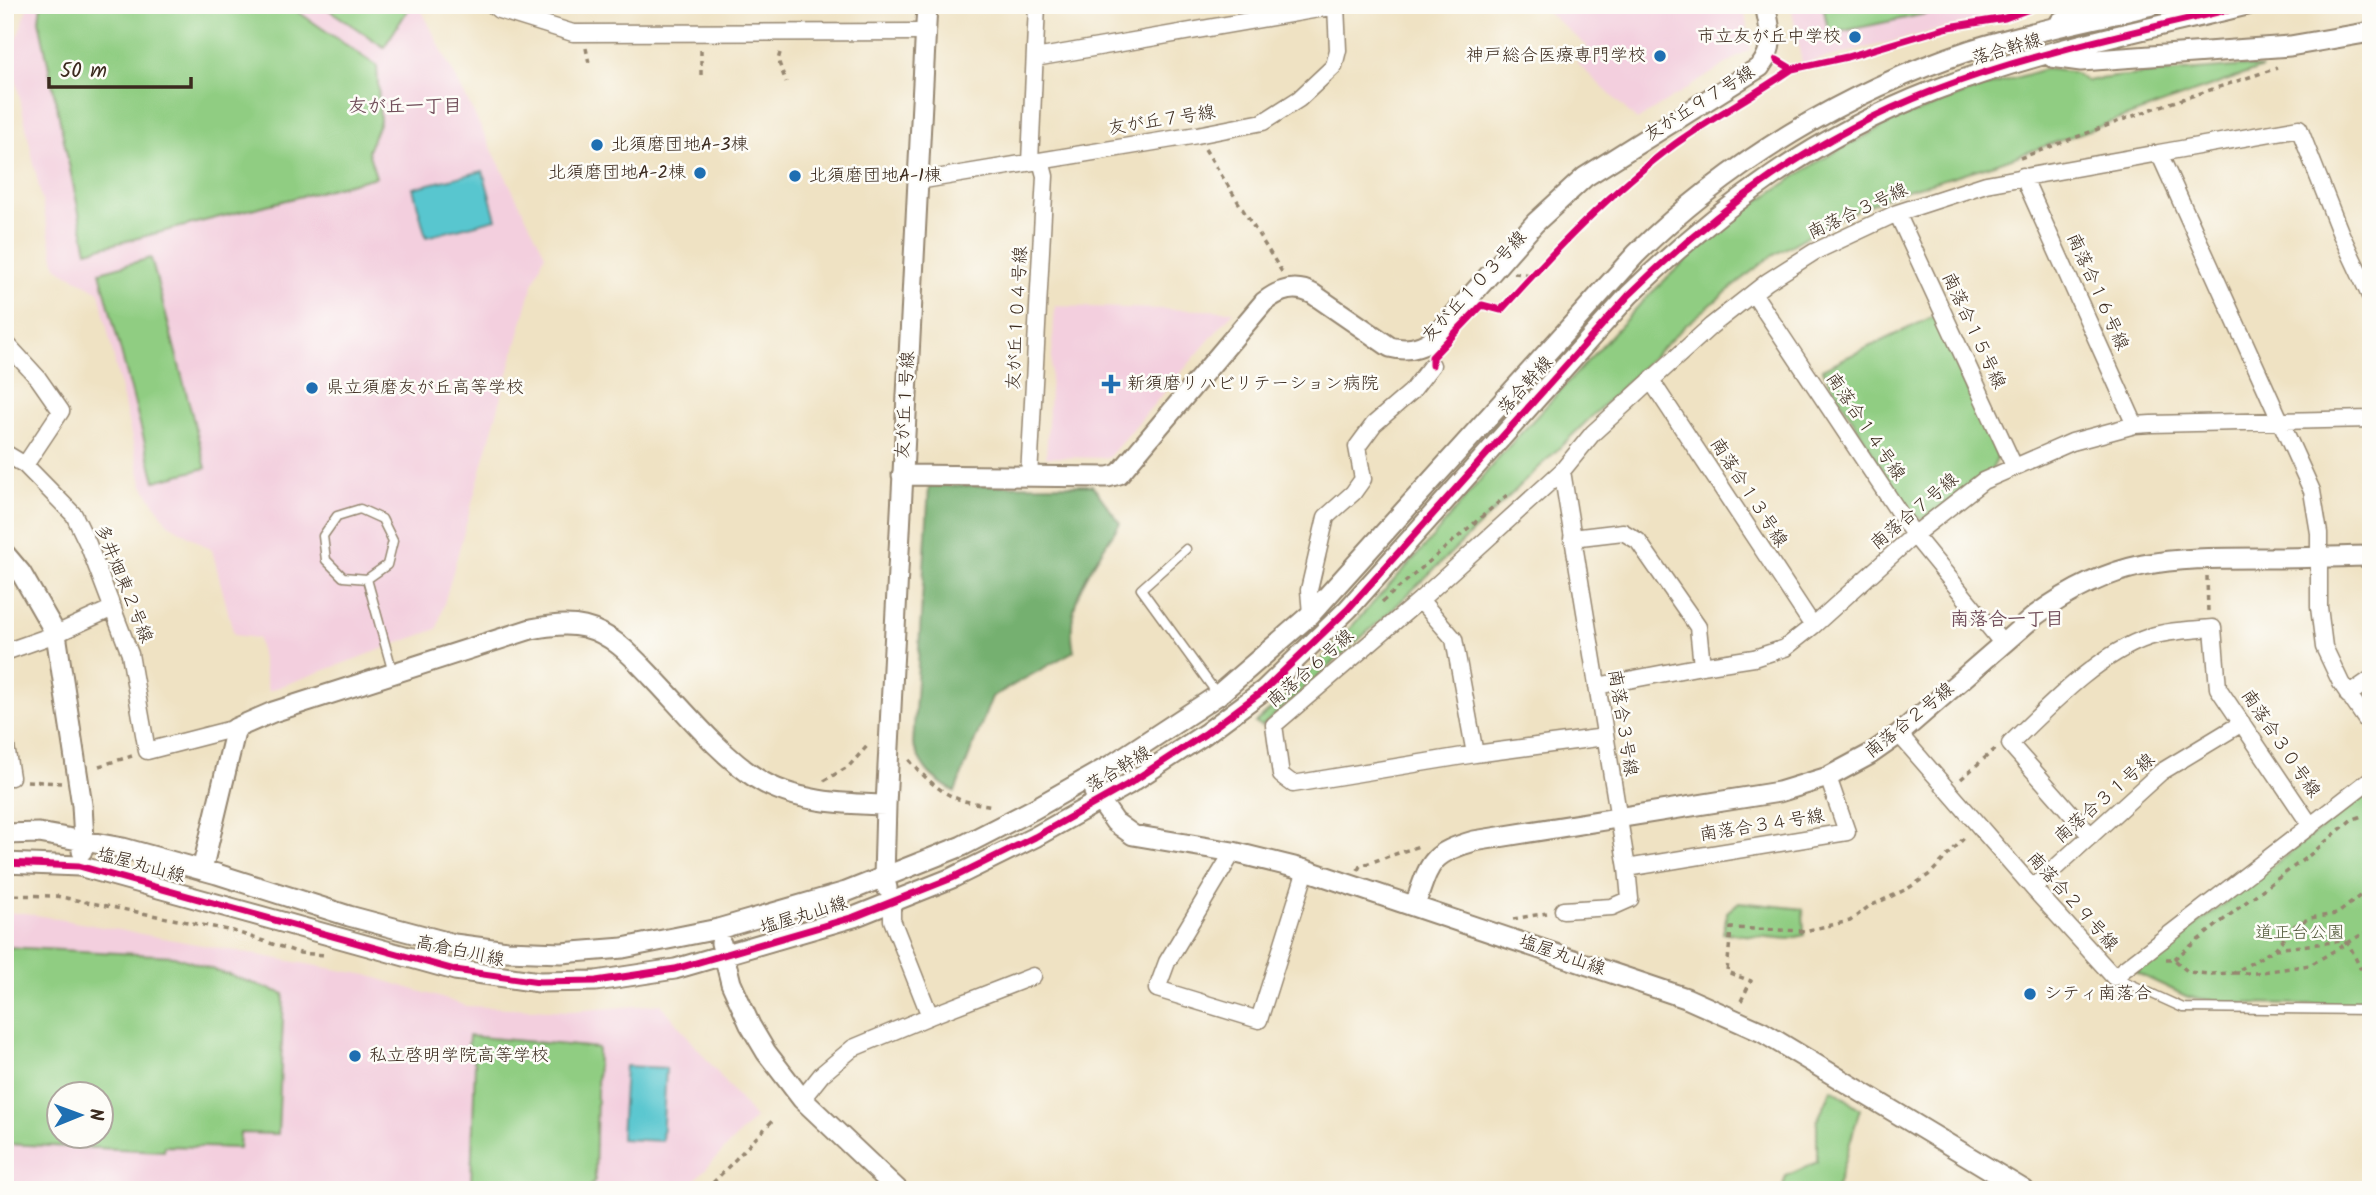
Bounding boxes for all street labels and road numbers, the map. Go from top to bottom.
street label: 落合幹線 [1968,26,2046,74]
street label: 友が丘９７号線 [1639,58,1761,150]
street label: 友が丘７号線 [1106,98,1218,144]
street label: 南落合３号線 [1803,176,1913,248]
street label: 友が丘１０３号線 [1415,224,1535,350]
street label: 南落合１６号線 [2058,229,2136,355]
street label: 友が丘１０４号線 [1000,245,1036,391]
street label: 南落合１５号線 [1933,268,2013,394]
street label: 友が丘１号線 [889,350,923,460]
street label: 落合幹線 [1491,350,1561,422]
street label: 南落合１４号線 [1818,367,1912,487]
street label: 南落合１３号線 [1702,432,1794,554]
street label: 南落合７号線 [1864,466,1966,558]
street label: 多井畑東２号線 [86,520,160,648]
street label: 南落合６号線 [1261,623,1361,715]
street label: 南落合３号線 [1599,667,1645,779]
street label: 南落合２号線 [1859,676,1961,766]
street label: 南落合３０号線 [2233,684,2327,804]
street label: 落合幹線 [1081,739,1157,801]
street label: 南落合３１号線 [2048,747,2162,851]
street label: 南落合３４号線 [1698,802,1826,850]
street label: 塩屋丸山線 [94,840,188,892]
street label: 南落合２９号線 [2019,845,2125,959]
street label: 塩屋丸山線 [757,889,851,943]
street label: 高倉白川線 [413,928,507,976]
street label: 塩屋丸山線 [1515,928,1609,984]

